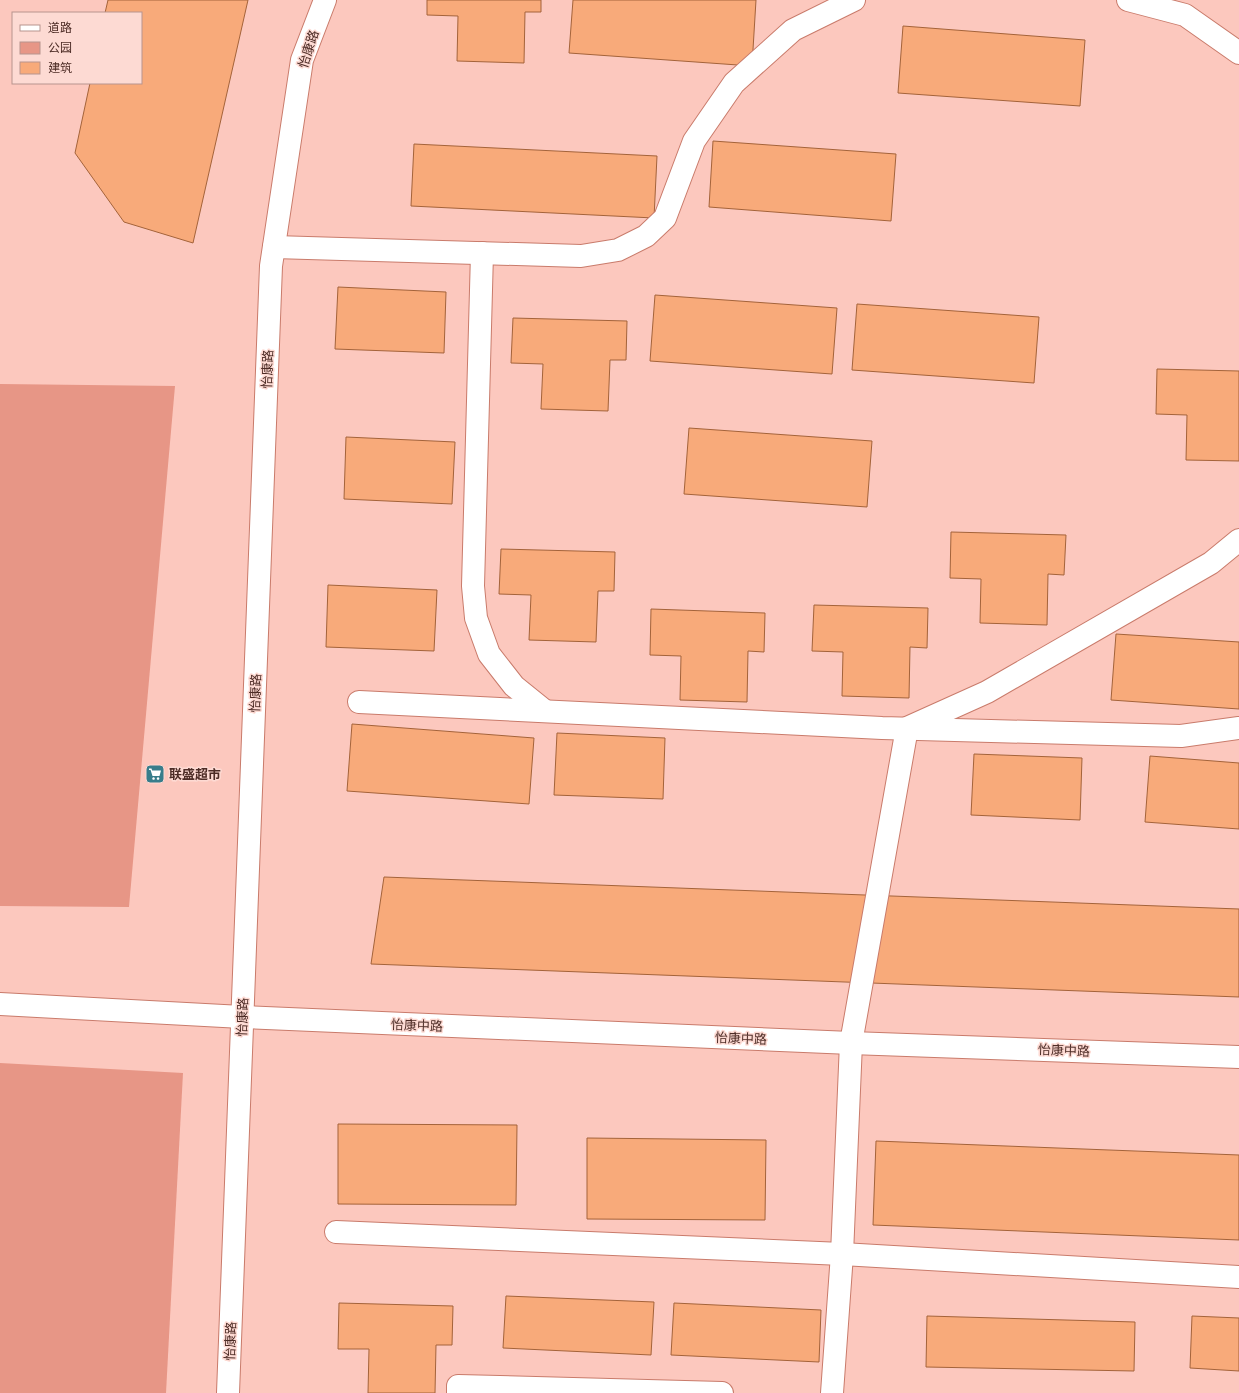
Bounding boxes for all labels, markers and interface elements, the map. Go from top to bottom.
legend [12,12,142,84]
text: 道路 [48,21,72,35]
street label: 怡康路 [295,28,322,70]
text: 公园 [48,41,72,55]
text: 建筑 [48,61,72,75]
street label: 怡康路 [259,349,276,389]
street label: 怡康路 [247,673,264,713]
supermarket icon: 联盛超市 [144,763,166,785]
place label: 联盛超市 [169,767,221,782]
street label: 怡康路 [234,997,251,1037]
street label: 怡康中路 [391,1017,443,1034]
street label: 怡康中路 [715,1030,767,1047]
street label: 怡康中路 [1038,1042,1090,1059]
street label: 怡康路 [222,1321,239,1361]

